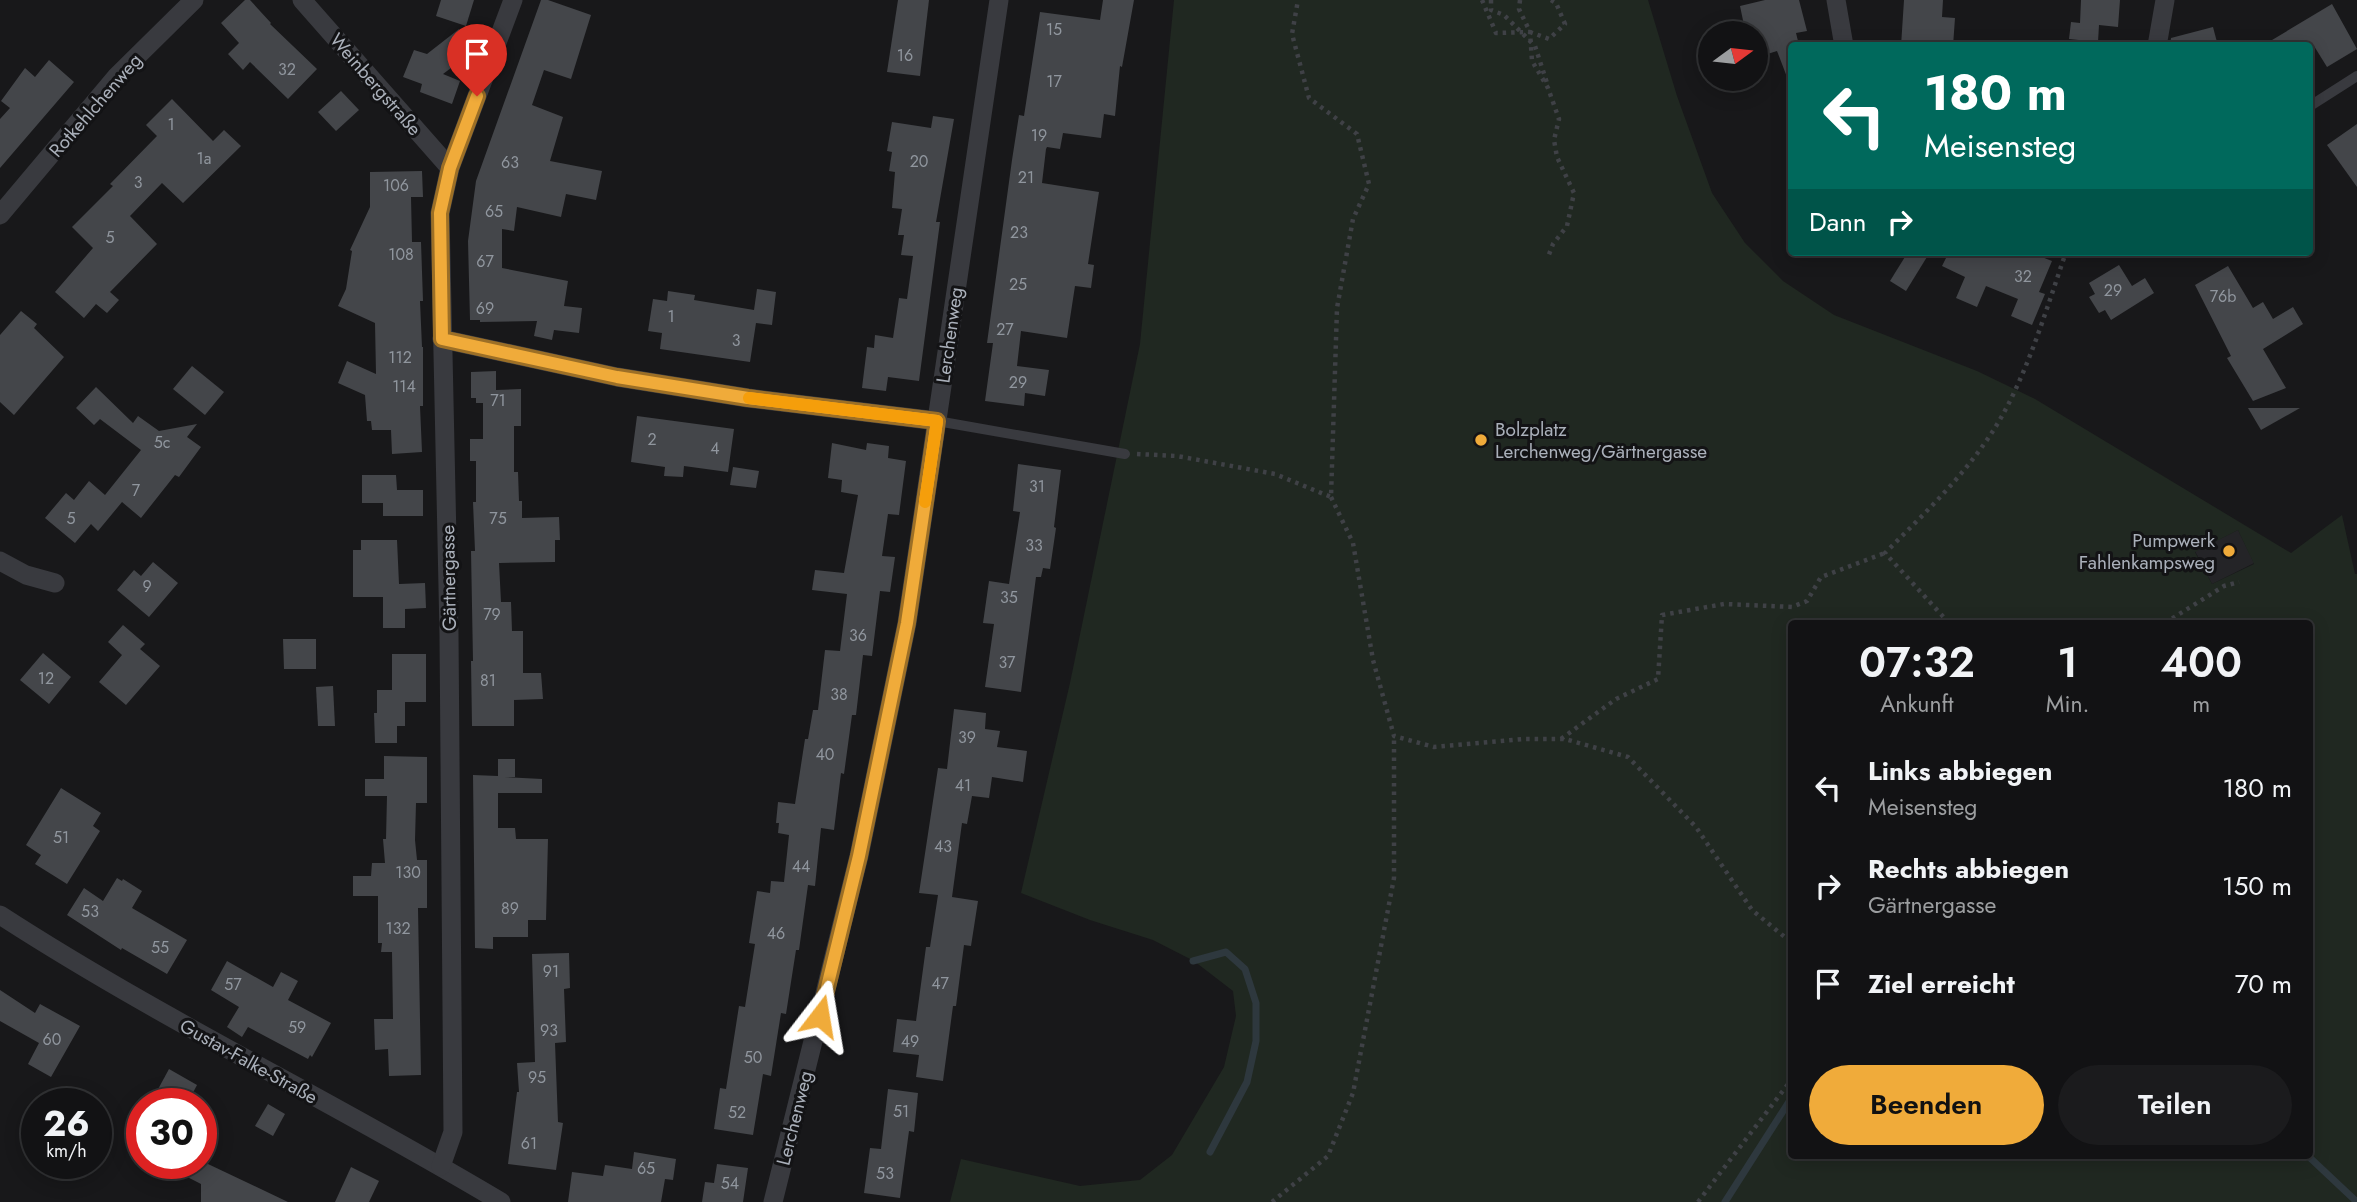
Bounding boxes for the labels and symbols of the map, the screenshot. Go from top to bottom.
house number: 15 [1046,18,1062,41]
north arrow [1698,21,1768,91]
pin [447,24,507,96]
street label: Weinbergstraße [323,27,428,142]
house number: 16 [897,44,913,67]
street label: Rotkehlchenweg [43,48,148,163]
house number: 32 [278,58,296,81]
house number: 17 [1046,70,1062,93]
house number: 1 [167,113,175,136]
house number: 19 [1031,124,1047,147]
house number: 1a [197,147,211,170]
house number: 20 [910,150,928,173]
house number: 63 [501,151,519,174]
house number: 21 [1018,166,1034,189]
house number: 3 [134,171,143,194]
house number: 106 [383,174,409,197]
house number: 65 [485,200,503,223]
house number: 23 [1010,221,1028,244]
house number: 5 [105,226,115,249]
house number: 108 [388,243,414,266]
house number: 67 [476,250,494,273]
house number: 32 [2014,265,2032,288]
house number: 25 [1009,273,1027,296]
house number: 29 [2104,279,2122,302]
street label: Lerchenweg [929,285,970,385]
house number: 76b [2210,285,2236,308]
house number: 69 [476,297,494,320]
house number: 1 [667,305,675,328]
house number: 27 [996,318,1014,341]
house number: 3 [732,329,741,352]
house number: 112 [388,346,412,369]
house number: 29 [1009,371,1027,394]
house number: 114 [392,375,416,398]
house number: 71 [490,389,506,412]
place label: Bolzplatz Lerchenweg/Gärtnergasse [1495,416,1707,465]
house number: 2 [647,428,657,451]
house number: 5c [154,431,170,454]
marker: Bolzplatz Lerchenweg/Gärtnergasse [1473,432,1489,448]
house number: 4 [710,437,720,460]
house number: 31 [1029,475,1045,498]
house number: 7 [132,479,141,502]
house number: 5 [66,507,76,530]
house number: 75 [489,507,507,530]
street label: Gärtnergasse [434,525,463,631]
place label: Pumpwerk Fahlenkampsweg [2079,527,2216,576]
house number: 33 [1025,534,1043,557]
marker: Pumpwerk Fahlenkampsweg [2221,543,2237,559]
house number: 9 [142,575,152,598]
house number: 35 [1000,586,1018,609]
house number: 79 [483,603,501,626]
house number: 36 [849,624,867,647]
house number: 37 [999,651,1016,674]
house number: 12 [38,667,54,690]
house number: 81 [480,669,496,692]
house number: 38 [830,683,848,706]
house number: 39 [958,726,976,749]
house number: 40 [816,743,834,766]
house number: 41 [955,774,971,797]
house number: 51 [53,826,69,849]
house number: 43 [934,835,952,858]
house number: 44 [792,855,810,878]
house number: 130 [395,861,421,884]
house number: 89 [501,897,519,920]
house number: 53 [81,900,99,923]
house number: 132 [385,917,411,940]
house number: 46 [767,922,785,945]
house number: 55 [151,936,169,959]
house number: 91 [543,960,559,983]
house number: 47 [931,972,949,995]
house number: 57 [224,973,242,996]
position arrow [783,979,857,1053]
street label: Gustav-Falke-Straße [175,1012,323,1111]
house number: 59 [288,1016,306,1039]
house number: 93 [540,1019,558,1042]
house number: 60 [43,1028,61,1051]
house number: 49 [901,1030,919,1053]
house number: 50 [744,1046,762,1069]
house number: 95 [528,1066,546,1089]
street label: Lerchenweg [770,1068,819,1168]
speed limit sign: 30 [126,1088,217,1179]
house number: 51 [893,1100,909,1123]
house number: 52 [728,1101,746,1124]
house number: 61 [521,1132,537,1155]
house number: 65 [637,1157,655,1180]
house number: 53 [876,1162,894,1185]
house number: 54 [721,1172,739,1195]

